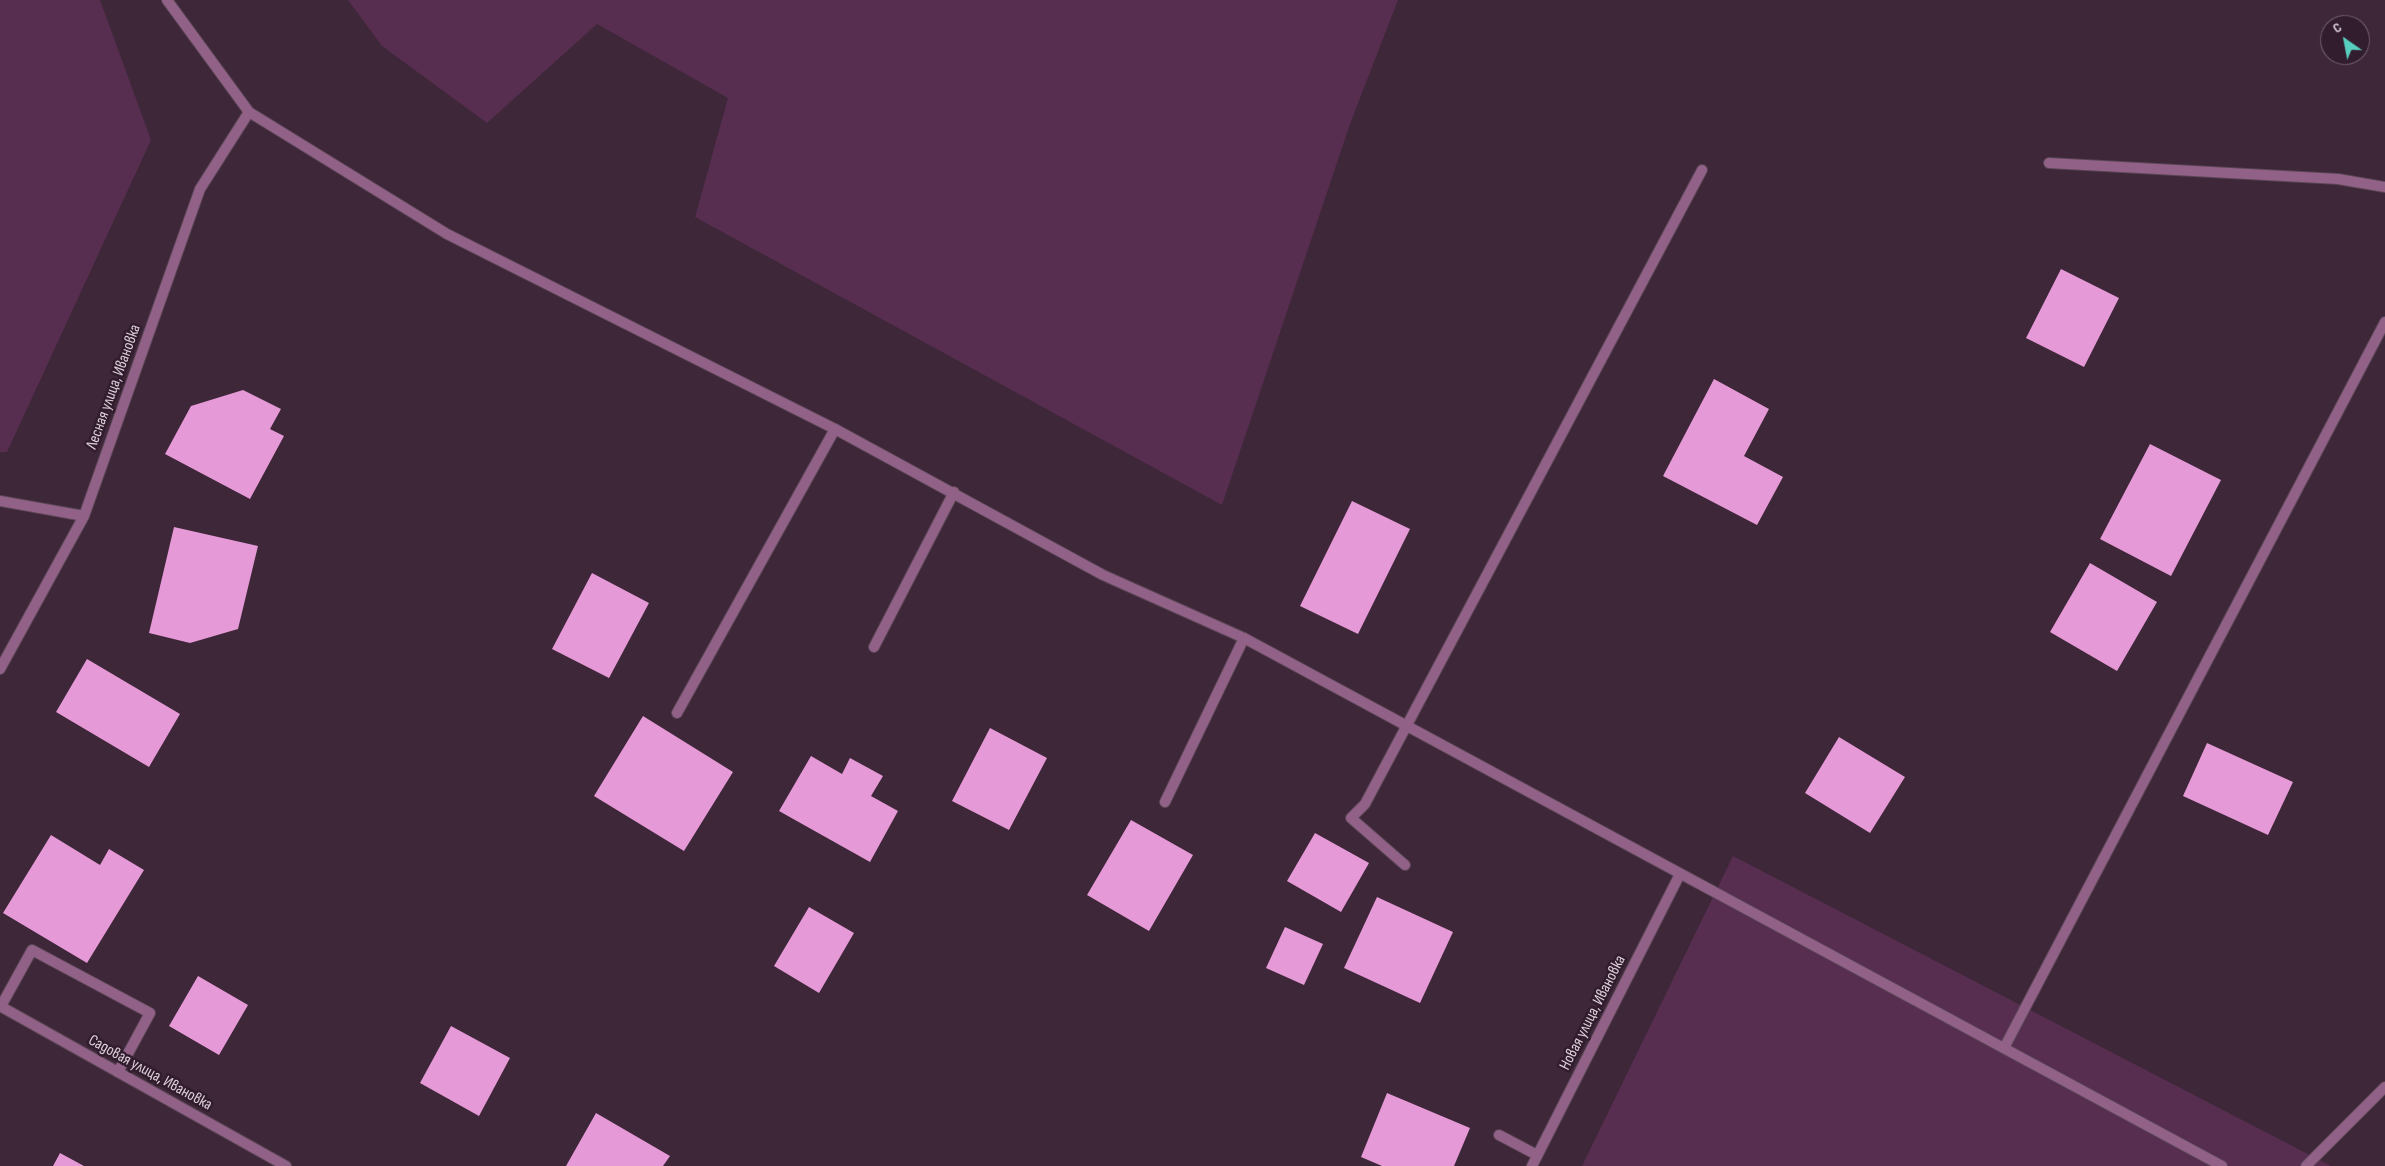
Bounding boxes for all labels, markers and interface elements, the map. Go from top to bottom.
north arrow [2320,15,2370,65]
text: С [2329,19,2345,37]
street label: Лесная улица, Ивановка [83,322,145,452]
street label: Новая улица, Ивановка [1556,952,1630,1074]
street label: Садовая улица, Ивановка [85,1031,215,1115]

